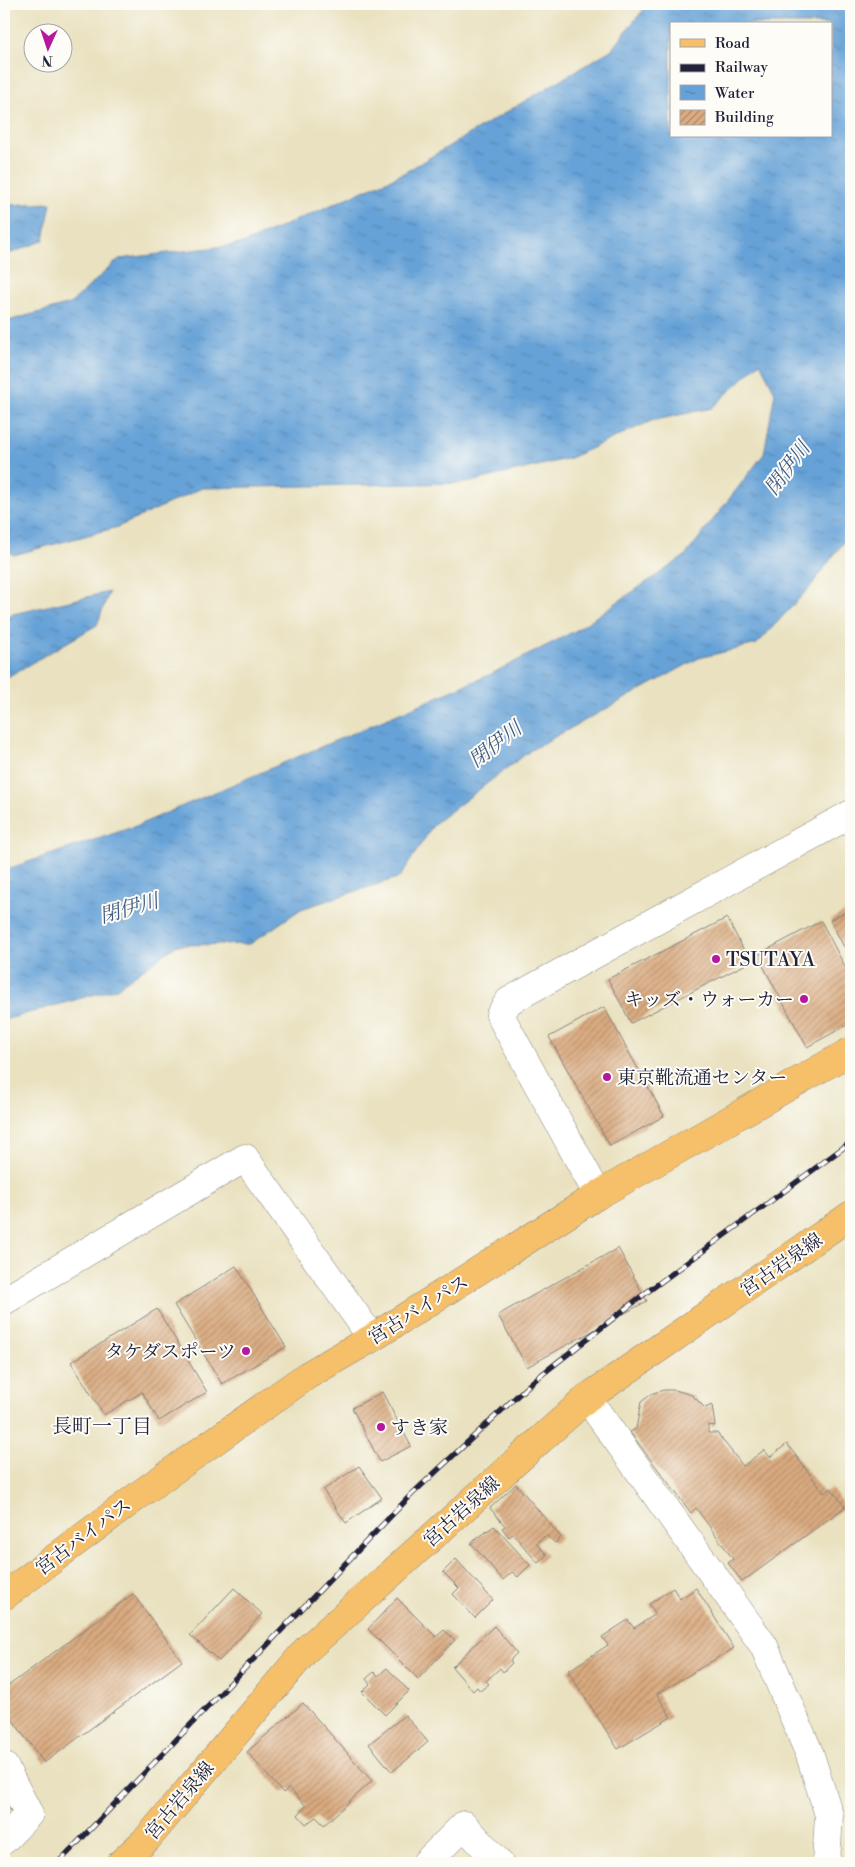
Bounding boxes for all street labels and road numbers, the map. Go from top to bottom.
street label: 宮古岩泉線 [736,1228,827,1302]
street label: 宮古バイパス [364,1270,473,1350]
street label: 宮古岩泉線 [418,1471,505,1552]
street label: 宮古バイパス [31,1493,136,1581]
street label: 宮古岩泉線 [140,1757,219,1845]

